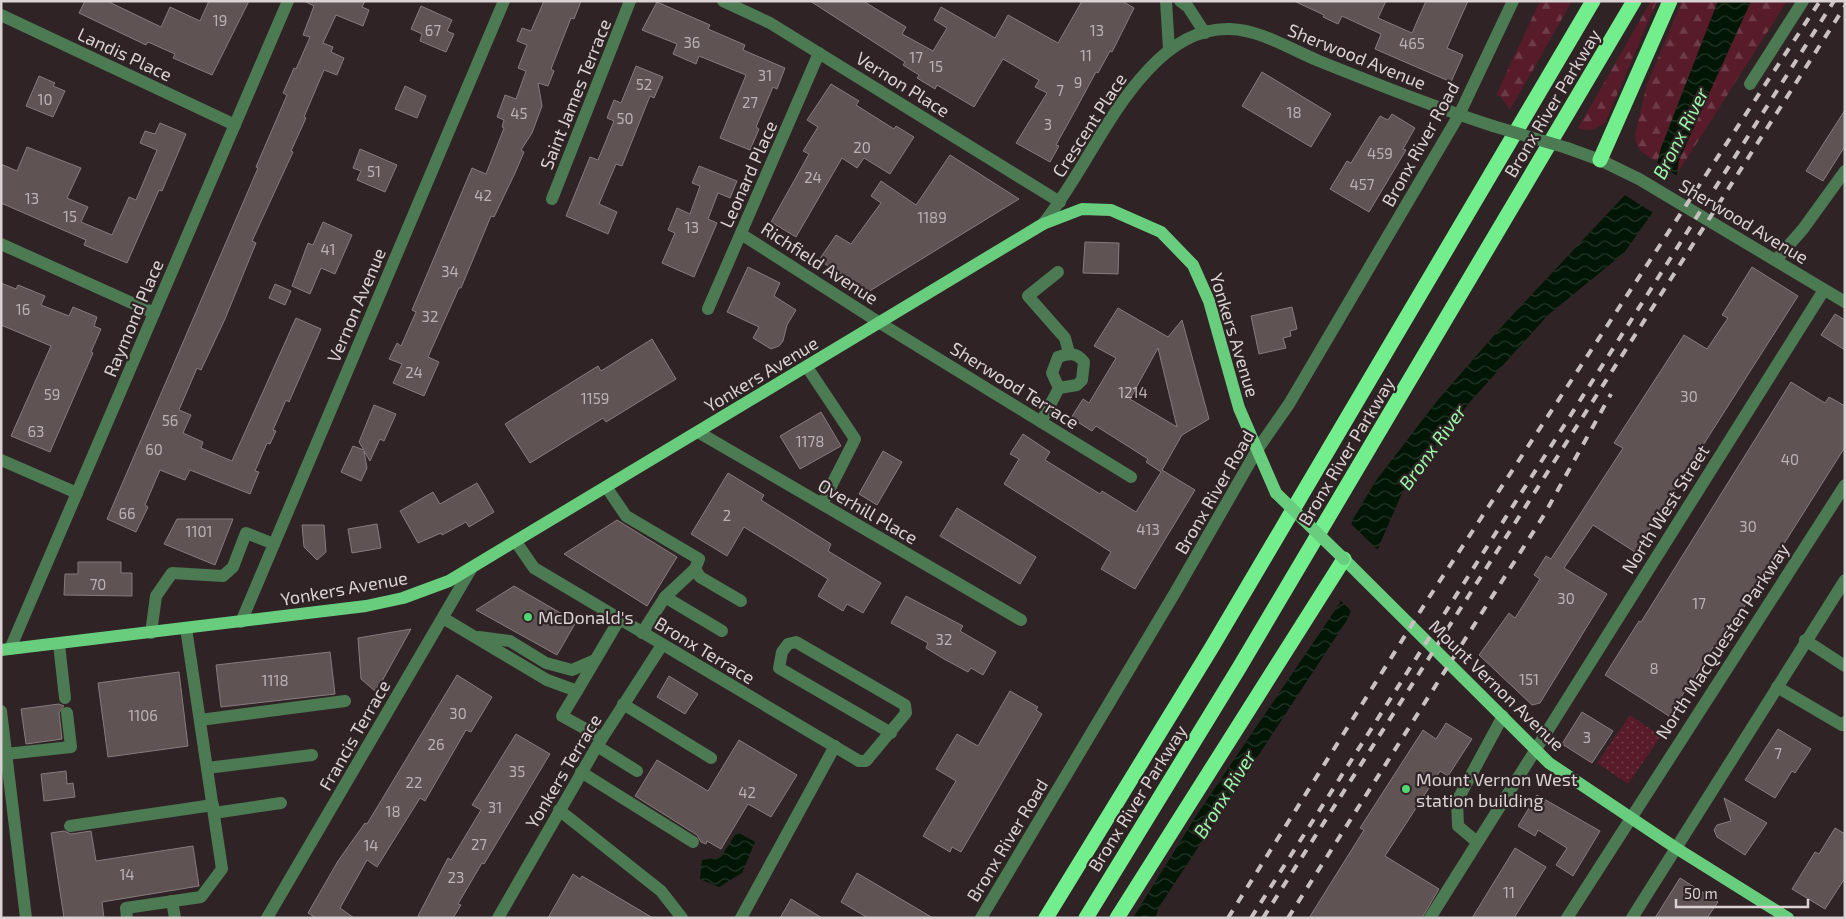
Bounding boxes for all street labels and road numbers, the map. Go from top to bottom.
street label: Saint James Terrace [535,16,615,172]
street label: Sherwood Avenue [1285,18,1429,94]
street label: Landis Place [74,23,176,85]
street label: Bronx River Parkway [1499,25,1605,181]
street label: Vernon Place [852,46,954,122]
street label: Crescent Place [1047,69,1131,181]
street label: Bronx River Road [1377,78,1463,210]
street label: Leonard Place [715,117,781,231]
street label: Sherwood Avenue [1675,174,1813,268]
street label: Richfield Avenue [757,217,883,309]
street label: Vernon Avenue [322,244,390,366]
street label: Raymond Place [98,256,168,380]
street label: Yonkers Avenue [1206,270,1264,400]
street label: Yonkers Avenue [700,331,822,417]
street label: Sherwood Terrace [947,337,1083,433]
street label: Bronx River Parkway [1293,373,1399,529]
street label: Bronx River Road [1170,426,1258,558]
street label: North West Street [1617,440,1714,577]
street label: Overhill Place [814,474,922,548]
street label: North MacQuesten Parkway [1650,539,1794,743]
street label: Yonkers Avenue [279,566,409,610]
street label: Bronx Terrace [651,612,759,688]
street label: Mount Vernon Avenue [1425,615,1569,755]
street label: Francis Terrace [314,676,394,794]
street label: Yonkers Terrace [520,710,606,832]
street label: Bronx River Parkway [1083,720,1191,875]
street label: Bronx River Road [962,775,1052,905]

